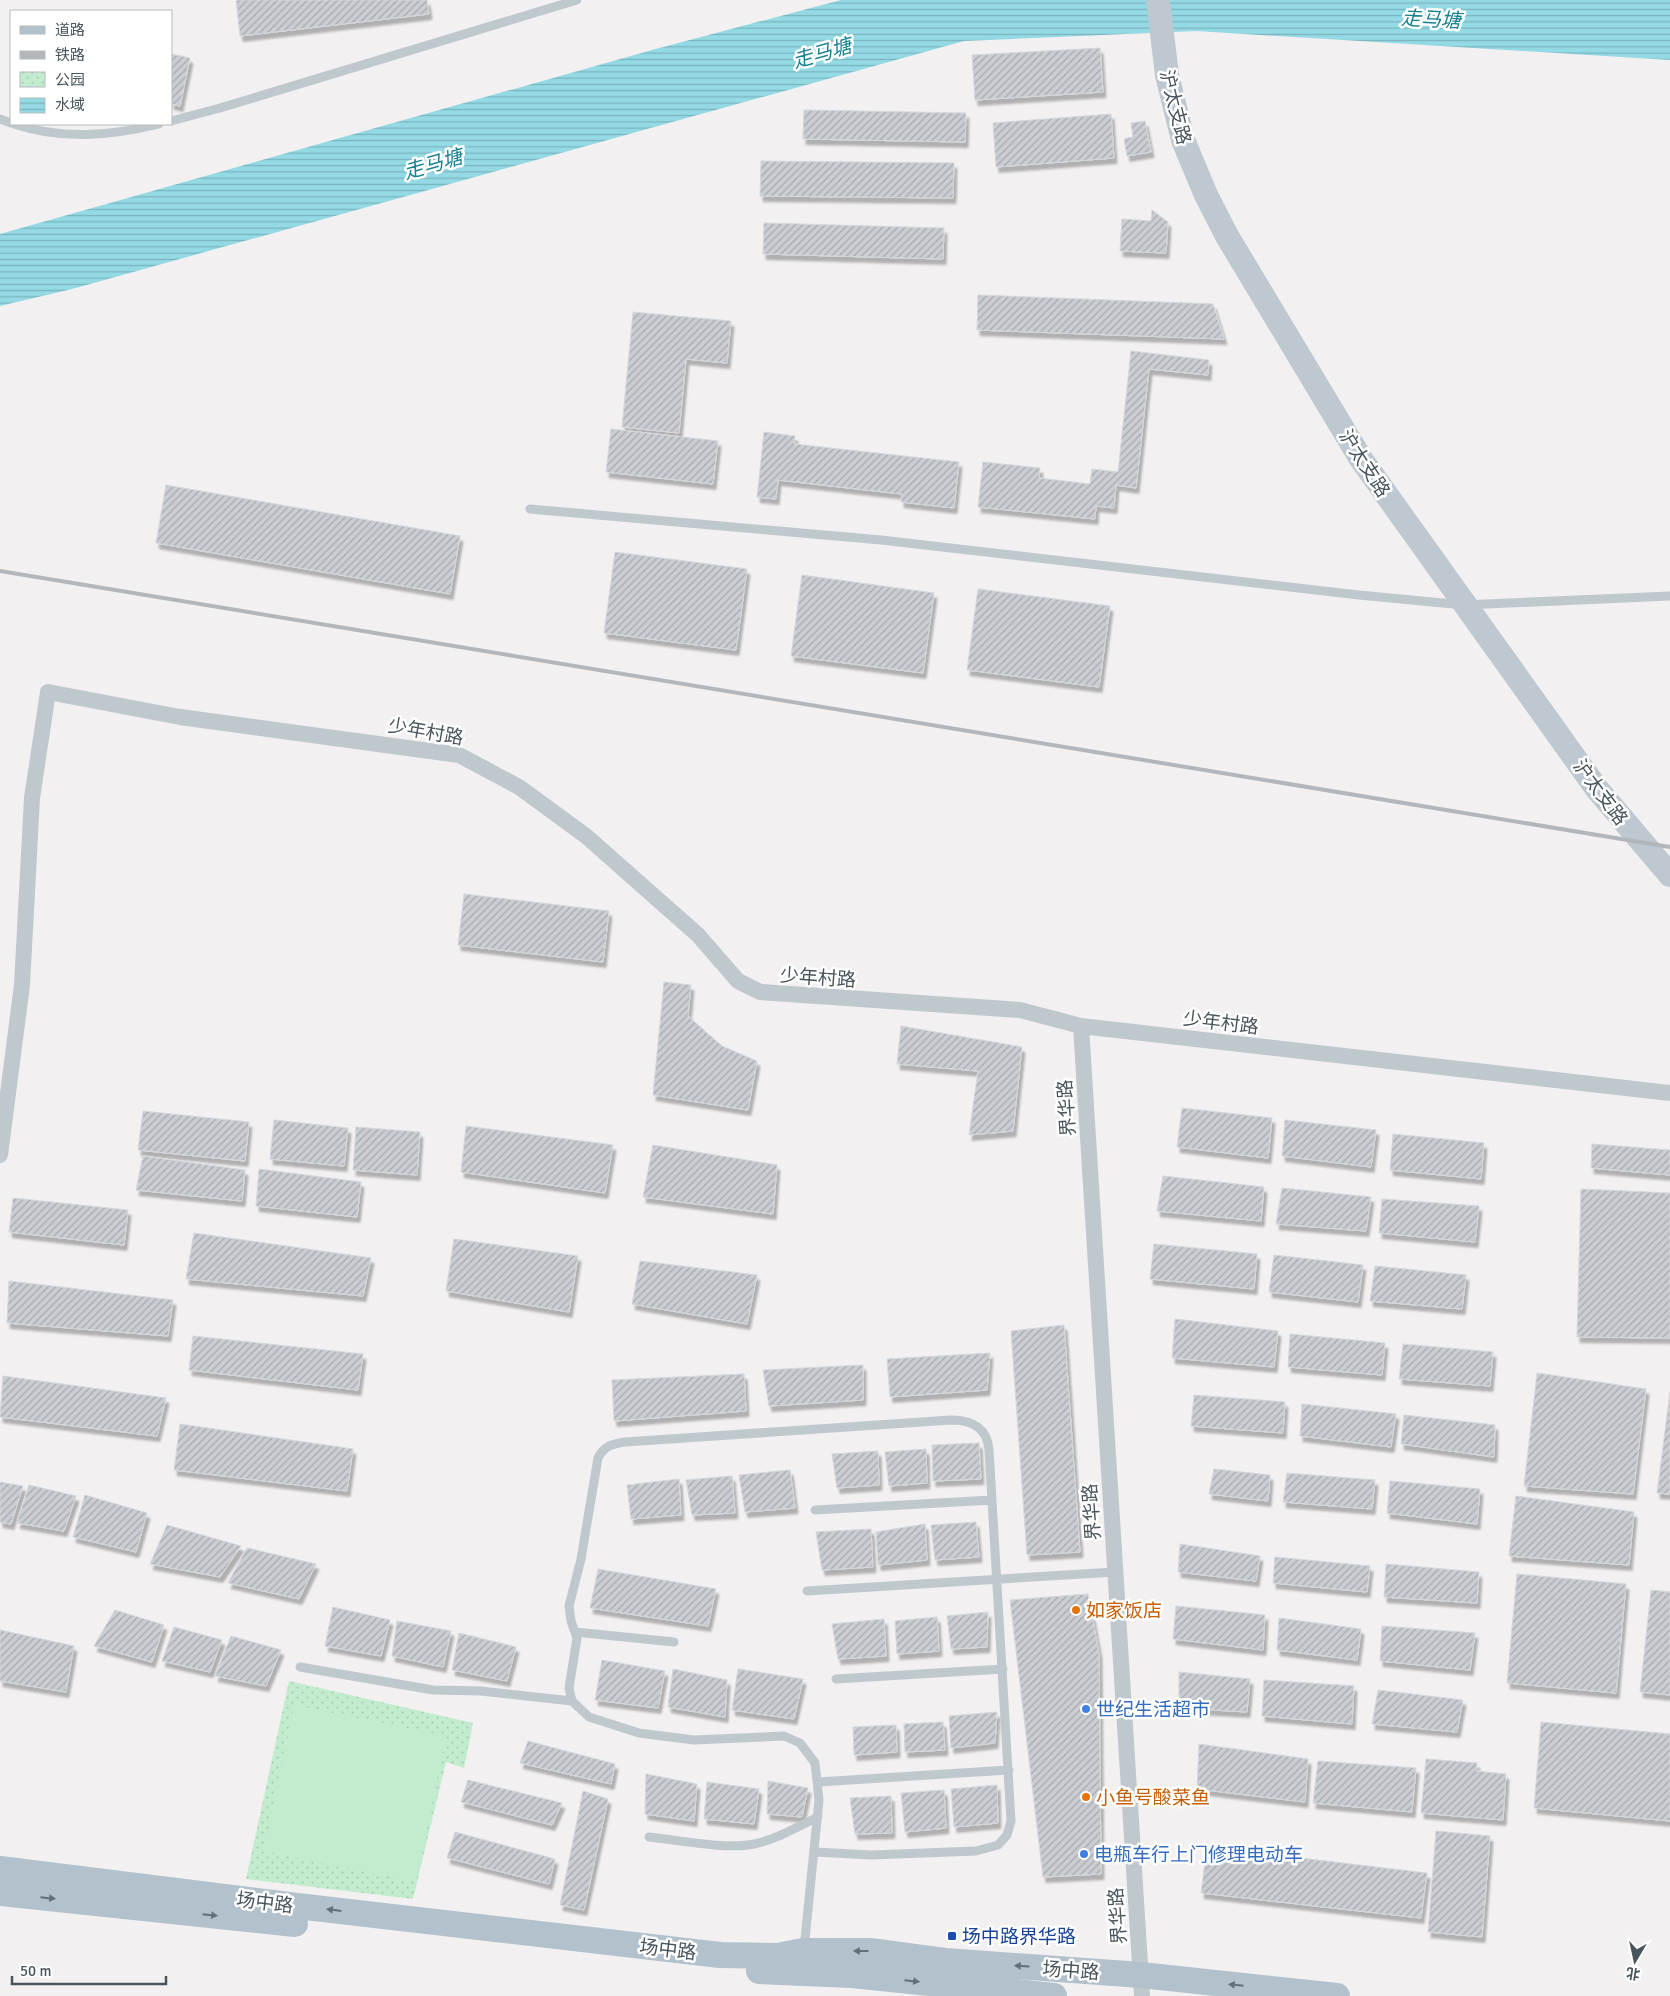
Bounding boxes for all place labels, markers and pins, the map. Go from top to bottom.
place label: 如家饭店 [1086,1599,1162,1623]
marker: 如家饭店 [1070,1604,1082,1616]
place label: 世纪生活超市 [1096,1698,1210,1722]
marker: 世纪生活超市 [1080,1703,1092,1715]
place label: 小鱼号酸菜鱼 [1096,1786,1210,1810]
marker: 小鱼号酸菜鱼 [1080,1791,1092,1803]
place label: 电瓶车行上门修理电动车 [1094,1843,1303,1867]
marker: 电瓶车行上门修理电动车 [1078,1848,1090,1860]
place label: 场中路界华路 [962,1925,1076,1949]
marker: 场中路界华路 [946,1930,958,1942]

